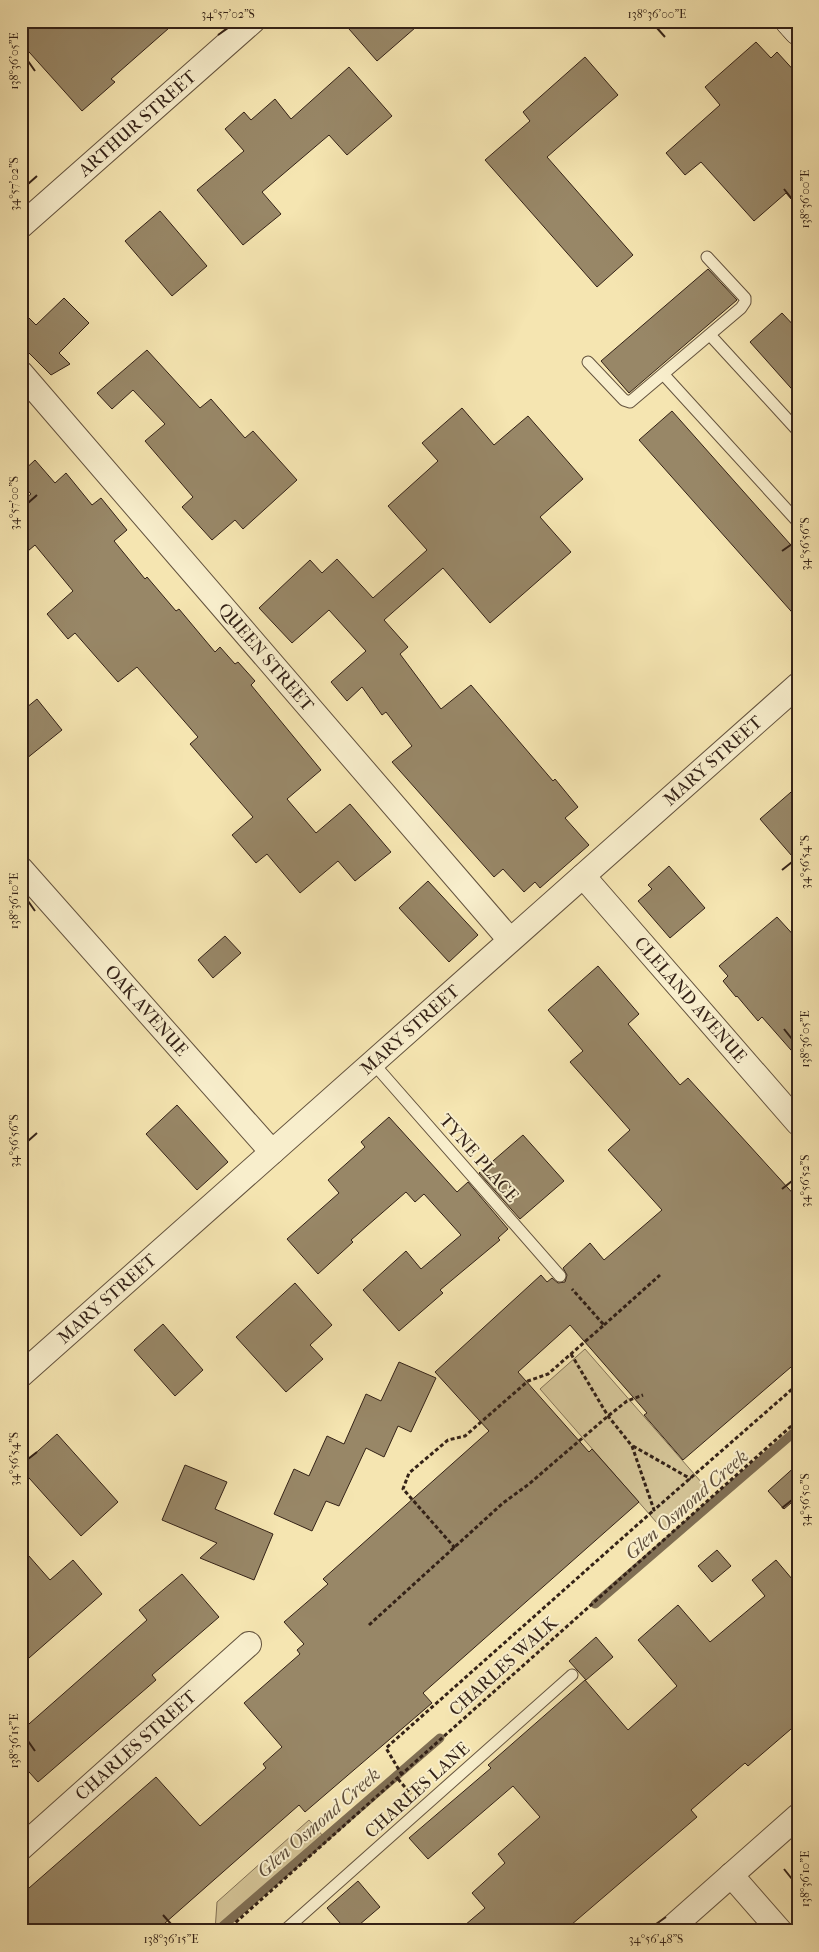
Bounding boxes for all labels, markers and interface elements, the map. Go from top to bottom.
text: 34°57'02"S [201,7,255,21]
text: 138°36'00"E [628,7,686,21]
text: 138°36'05"E [7,32,21,90]
street label: ARTHUR STREET [74,66,201,182]
text: 34°57'02"S [7,157,21,211]
text: 138°36'00"E [798,170,812,228]
text: 34°57'00"S [7,476,21,530]
text: 34°56'56"S [798,517,812,571]
street label: QUEEN STREET [213,599,318,716]
street label: MARY STREET [659,711,767,811]
text: 34°56'54"S [798,835,812,889]
text: 138°36'10"E [7,873,21,929]
street label: CLELAND AVENUE [630,933,751,1067]
street label: OAK AVENUE [100,961,192,1061]
street label: MARY STREET [356,980,464,1079]
text: 138°36'05"E [798,1010,812,1068]
street label: TYNE PLACE [435,1110,522,1207]
text: 34°56'56"S [7,1114,21,1168]
text: 34°56'52"S [798,1155,812,1207]
street label: MARY STREET [54,1249,162,1348]
text: 34°56'54"S [7,1432,21,1486]
water label: Glen Osmond Creek [621,1445,753,1564]
text: 34°56'50"S [798,1473,812,1527]
street label: CHARLES WALK [445,1612,562,1720]
street label: CHARLES STREET [71,1686,201,1805]
text: 138°36'15"E [7,1713,21,1769]
street label: CHARLES LANE [361,1738,474,1843]
water label: Glen Osmond Creek [253,1763,385,1882]
text: 138°36'10"E [798,1851,812,1907]
text: 138°36'15"E [143,1932,199,1946]
text: 34°56'48"S [629,1932,683,1946]

